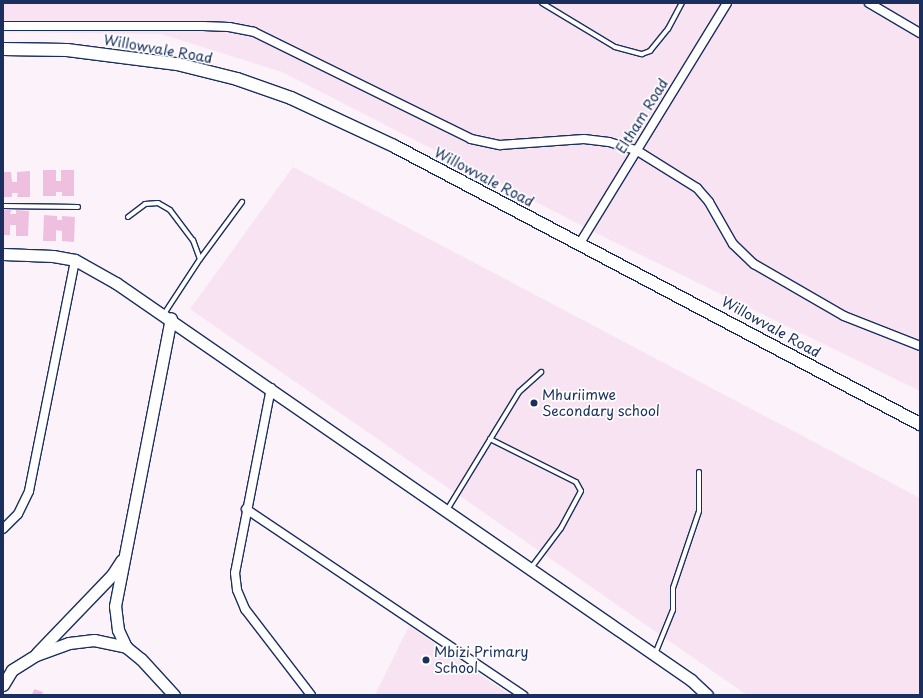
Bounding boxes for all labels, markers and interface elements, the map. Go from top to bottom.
street label: Willowvale Road [102,31,214,67]
street label: Eltham Road [612,75,672,157]
street label: Willowvale Road [431,144,537,210]
street label: Willowvale Road [718,293,824,361]
place label: Mhuriimwe Secondary school [542,387,660,420]
marker: Mhuriimwe Secondary school [529,398,539,408]
place label: Mbizi Primary School [434,644,529,676]
marker: Mbizi Primary School [421,655,431,665]

